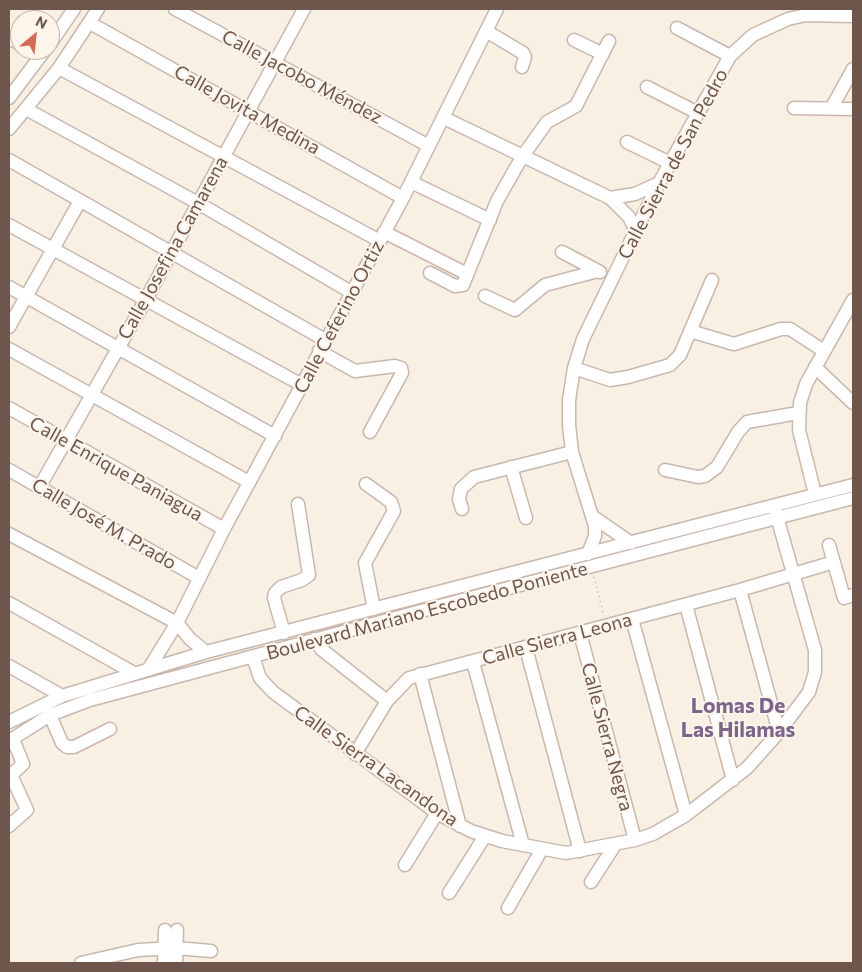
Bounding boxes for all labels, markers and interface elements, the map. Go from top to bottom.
north arrow [10,10,60,60]
text: N [33,12,50,32]
street label: Calle Jacobo Méndez [218,25,386,129]
street label: Calle Jovita Medina [170,60,324,160]
street label: Calle Sierra de San Pedro [613,65,733,263]
street label: Calle Josefina Camarena [113,152,233,344]
street label: Calle Ceferino Ortiz [289,237,389,397]
street label: Calle Enrique Paniagua [25,412,207,526]
street label: Calle José M. Prado [28,473,180,575]
street label: Boulevard Mariano Escobedo Poniente [264,557,590,665]
street label: Calle Sierra Leona [480,608,634,670]
street label: Calle Sierra Negra [576,660,638,814]
district label: Lomas De Las Hilamas [681,693,795,743]
street label: Calle Sierra Lacandona [290,701,462,831]

